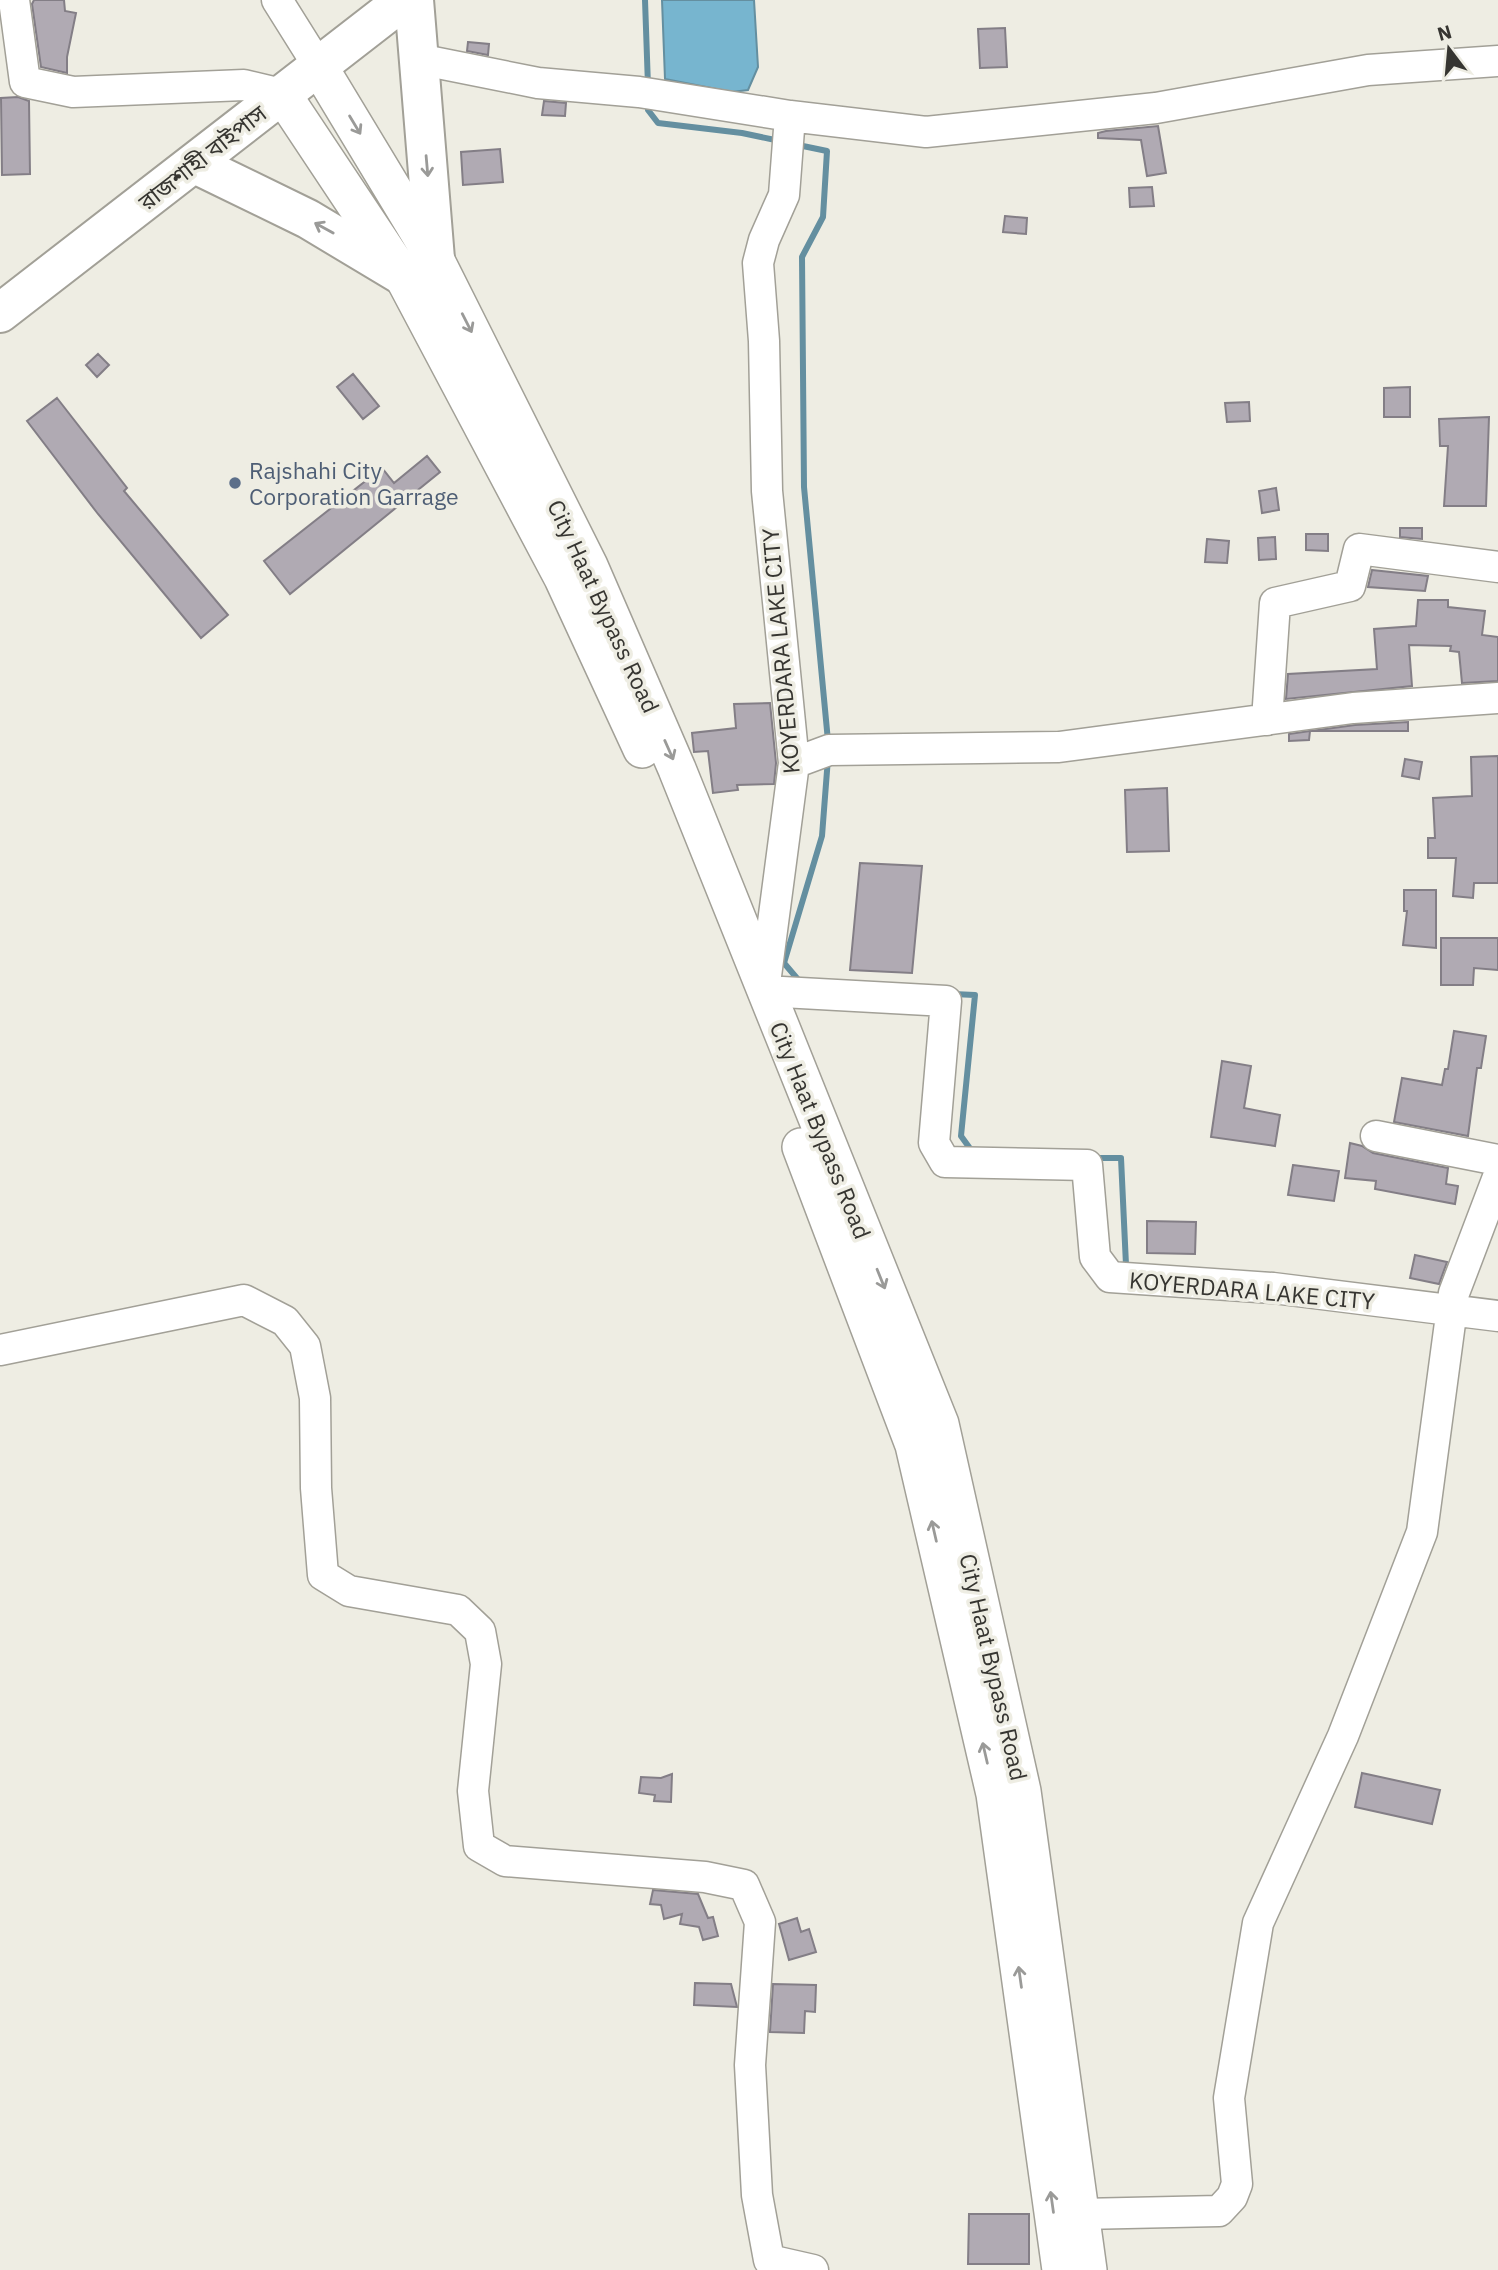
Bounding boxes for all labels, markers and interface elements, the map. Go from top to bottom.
north arrow [1414,14,1484,84]
text: N [1434,19,1454,46]
street label: রাজশাহী বাইপাস [131,97,273,217]
one-way arrow [348,115,362,135]
one-way arrow [421,154,434,177]
one-way arrow [314,221,334,235]
one-way arrow [461,312,475,333]
place label: Rajshahi City Corporation Garrage [249,455,459,511]
marker: Rajshahi City Corporation Garrage [227,475,243,491]
street label: City Haat Bypass Road [541,495,667,717]
street label: KOYERDARA LAKE CITY [754,527,806,775]
one-way arrow [663,739,676,760]
street label: City Haat Bypass Road [764,1017,878,1243]
street label: KOYERDARA LAKE CITY [1128,1264,1376,1316]
one-way arrow [876,1268,889,1290]
one-way arrow [927,1520,940,1543]
street label: City Haat Bypass Road [953,1551,1035,1783]
one-way arrow [978,1742,991,1764]
one-way arrow [1014,1966,1027,1989]
one-way arrow [1045,2192,1058,2214]

